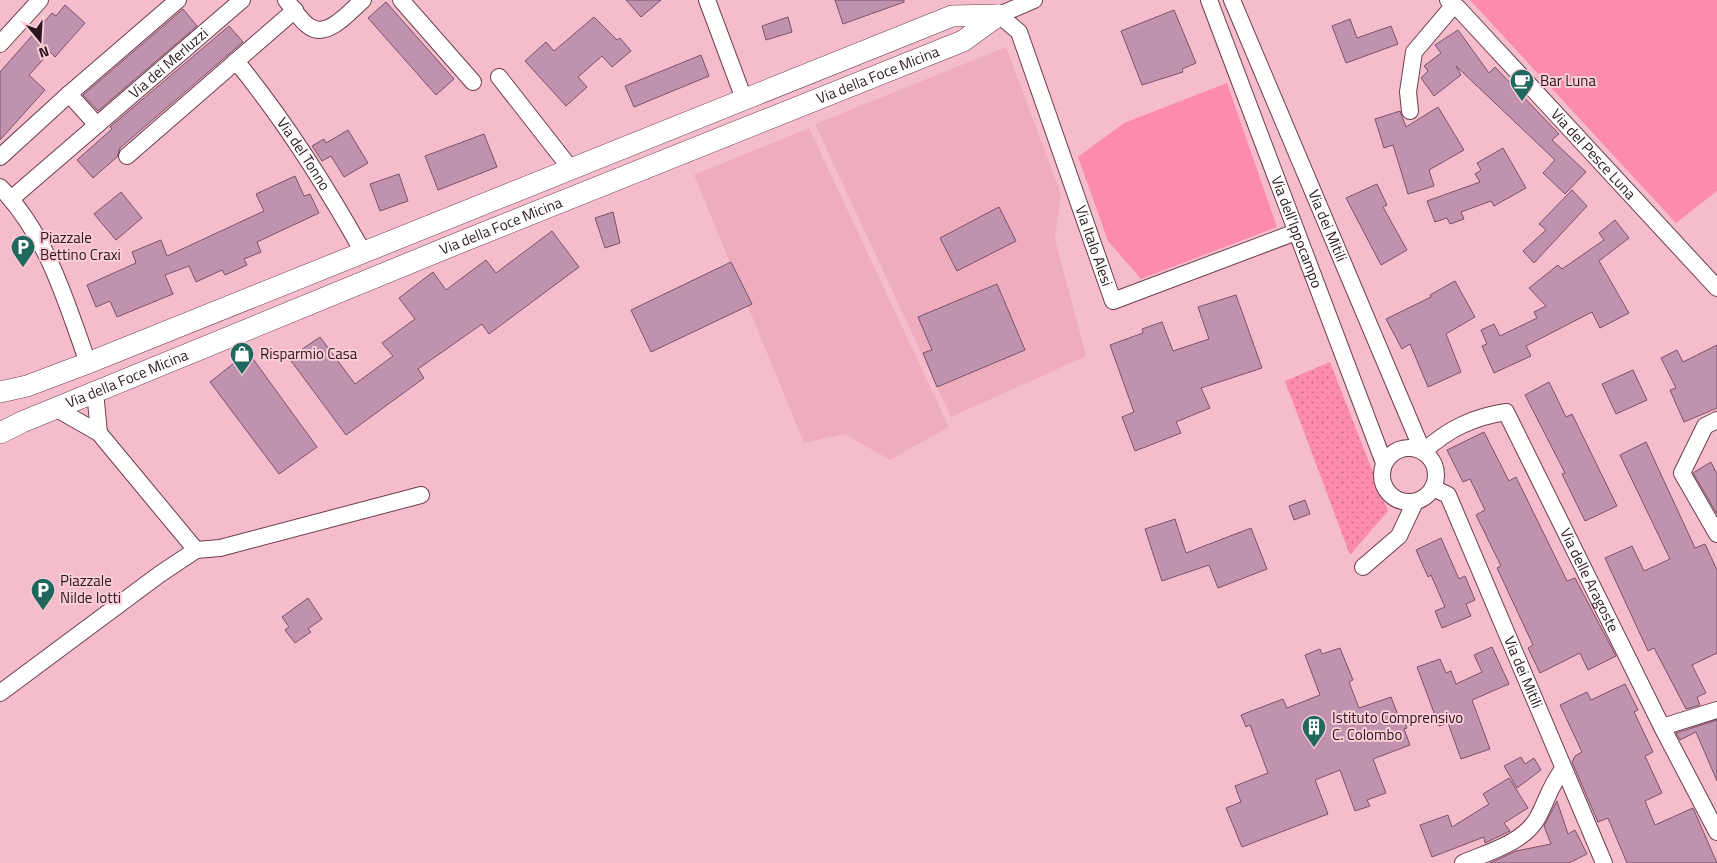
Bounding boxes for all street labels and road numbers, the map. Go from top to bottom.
street label: Via dei Merluzzi [123,22,213,104]
street label: Via della Foce Micina [813,40,943,110]
street label: Via del Pesce Luna [1546,103,1642,205]
street label: Via del Tonno [271,112,336,195]
street label: Via dell'Ippocampo [1265,172,1329,291]
street label: Via dei Mitili [1302,186,1353,265]
street label: Via della Foce Micina [436,190,566,261]
street label: Via Italo Alesi [1069,202,1119,289]
street label: Via della Foce Micina [62,343,192,414]
street label: Via delle Aragoste [1554,524,1625,636]
street label: Via dei Mitili [1498,632,1549,712]

